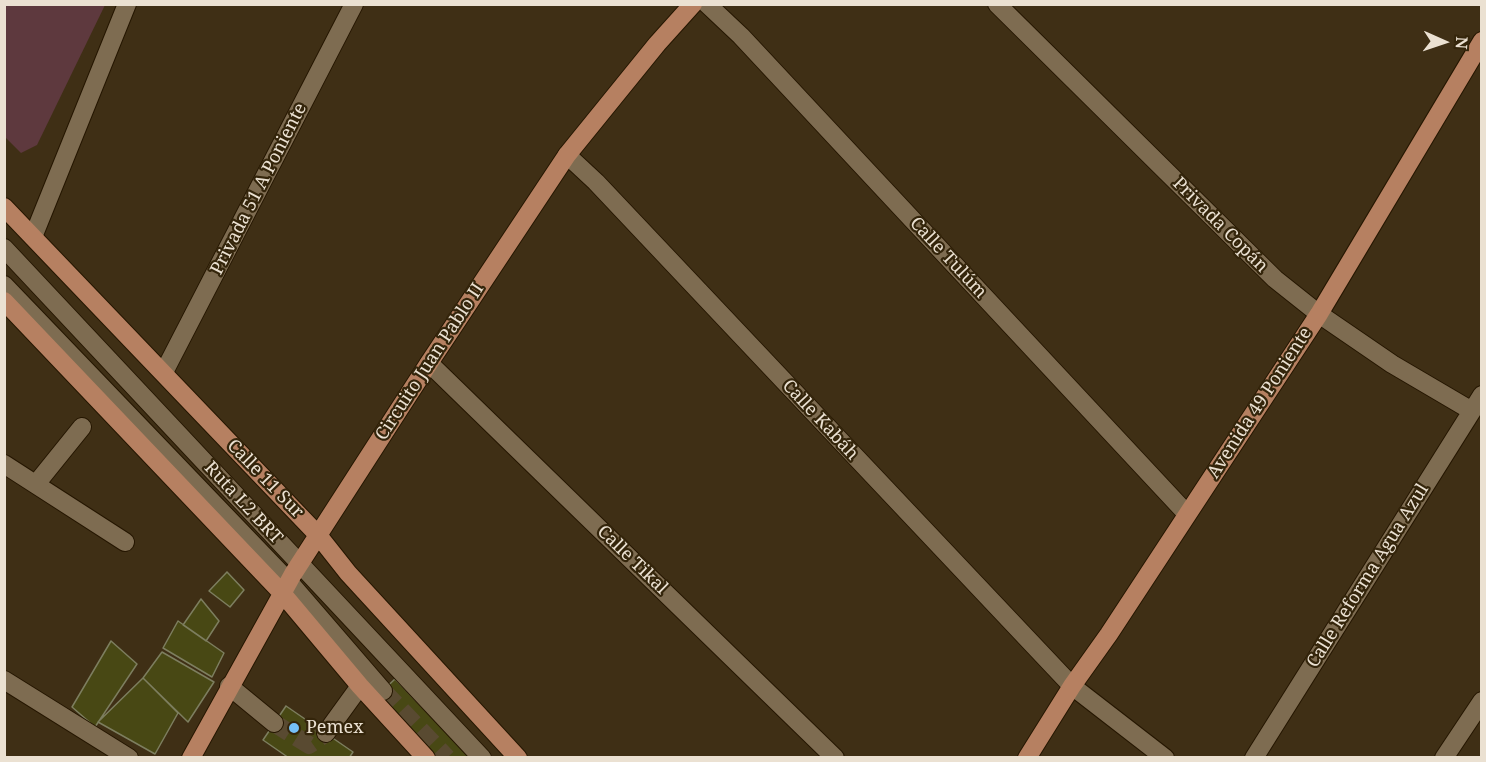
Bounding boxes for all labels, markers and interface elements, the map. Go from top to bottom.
north arrow [1414,12,1474,72]
text: N [1451,36,1473,50]
street label: Privada 51 A Poniente [206,100,312,278]
street label: Privada Copán [1168,173,1272,277]
street label: Calle Tulúm [905,213,991,303]
street label: Circuito Juan Pablo II [371,279,489,445]
street label: Avenida 49 Poniente [1203,324,1317,482]
street label: Calle Kabáh [777,375,863,465]
street label: Calle 11 Sur [222,435,308,523]
street label: Ruta L2 BRT [199,457,287,549]
street label: Calle Reforma Agua Azul [1303,480,1433,672]
street label: Calle Tikal [592,521,672,599]
place label: Pemex [306,717,364,739]
marker: Pemex [287,721,301,735]

